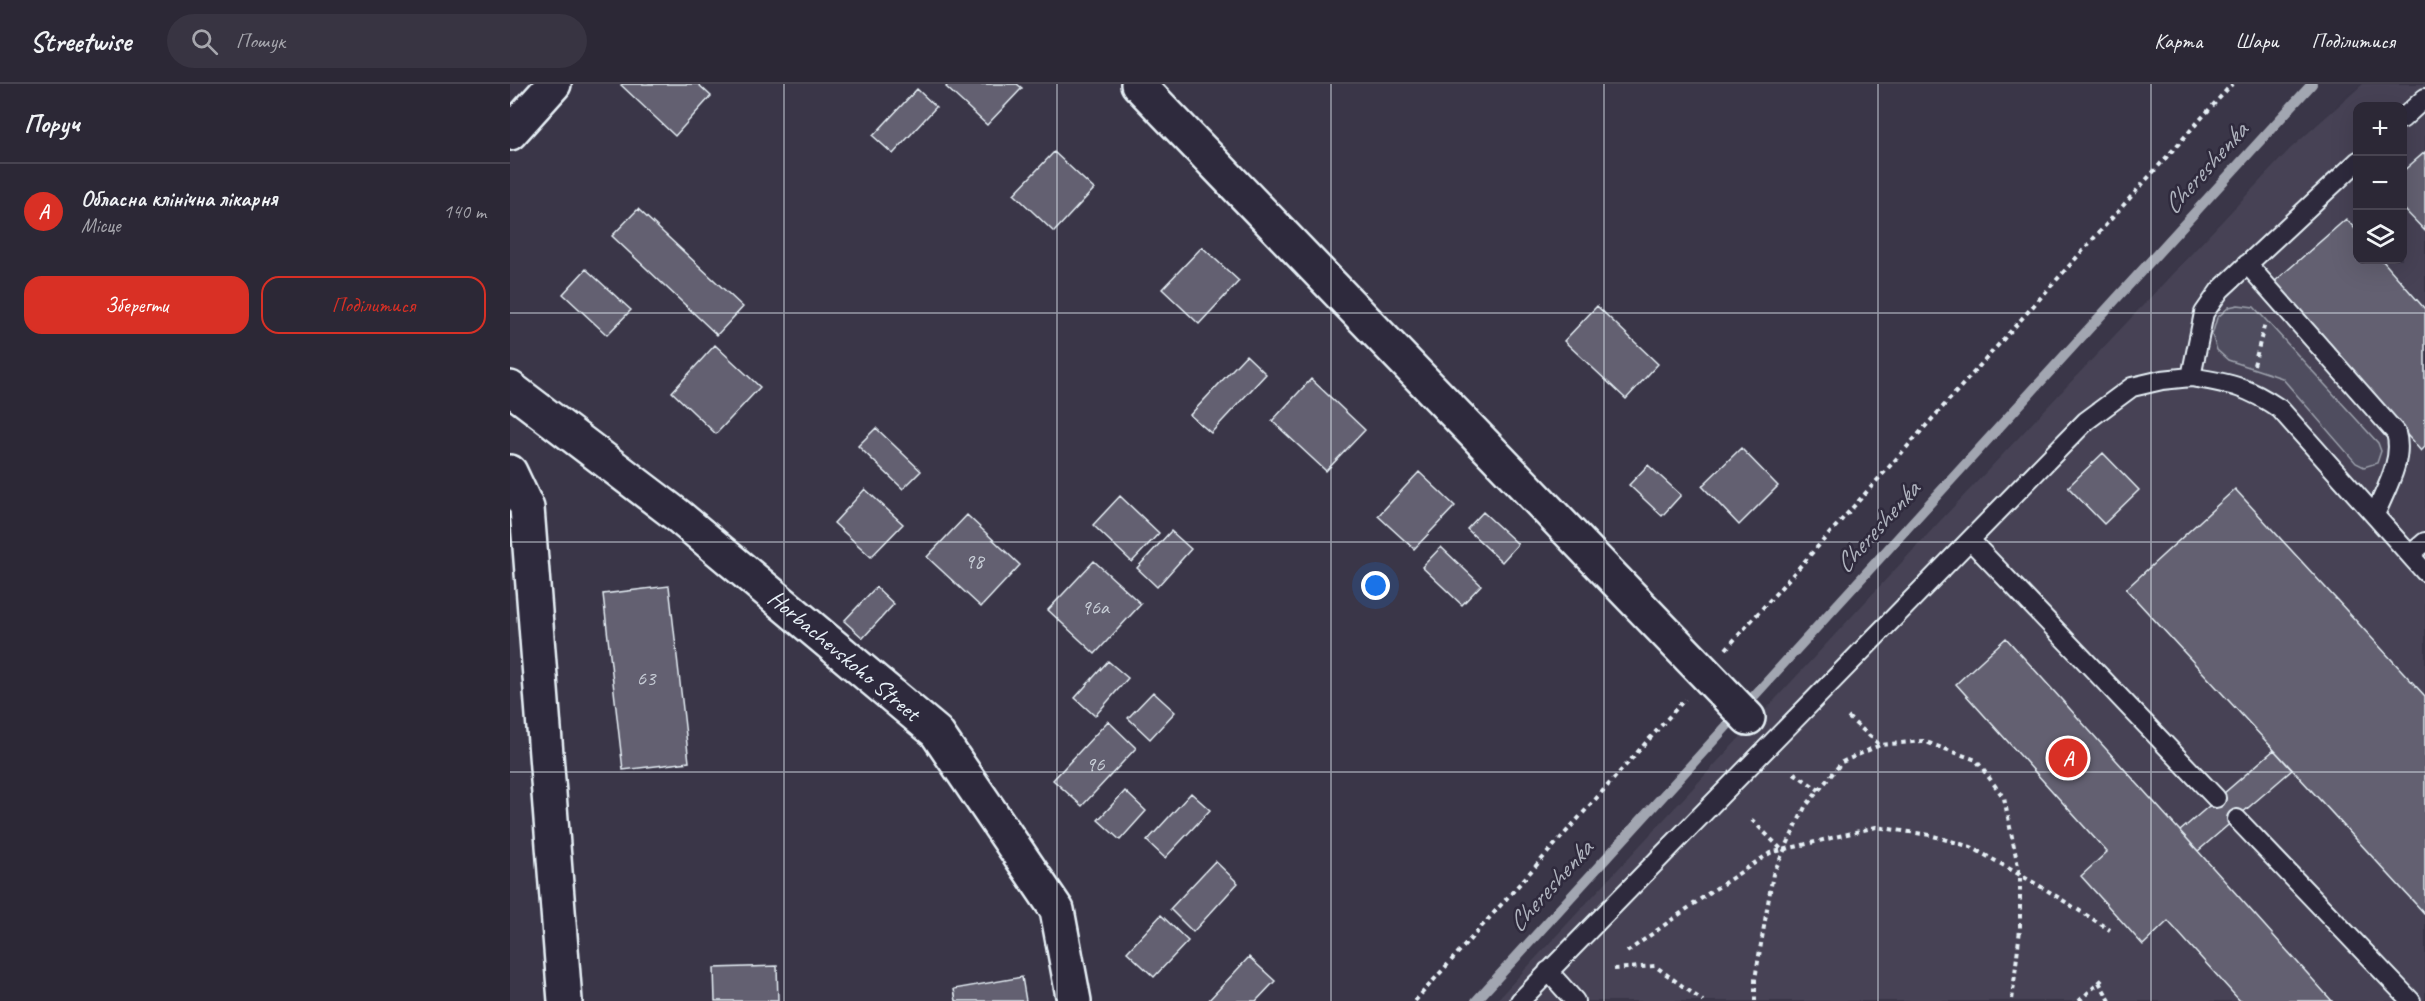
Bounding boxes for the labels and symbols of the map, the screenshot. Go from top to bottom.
water label: Chereshenka [2155,113,2257,221]
water label: Chereshenka [1827,472,1929,580]
house number: 98 [965,548,986,574]
your location [1361,571,1390,600]
street label: Horbachevskoho Street [762,583,928,729]
house number: 96а [1081,594,1111,620]
house number: 63 [637,665,657,691]
pin: A [2048,736,2088,780]
house number: 96 [1086,751,1105,777]
water label: Chereshenka [1500,831,1602,939]

